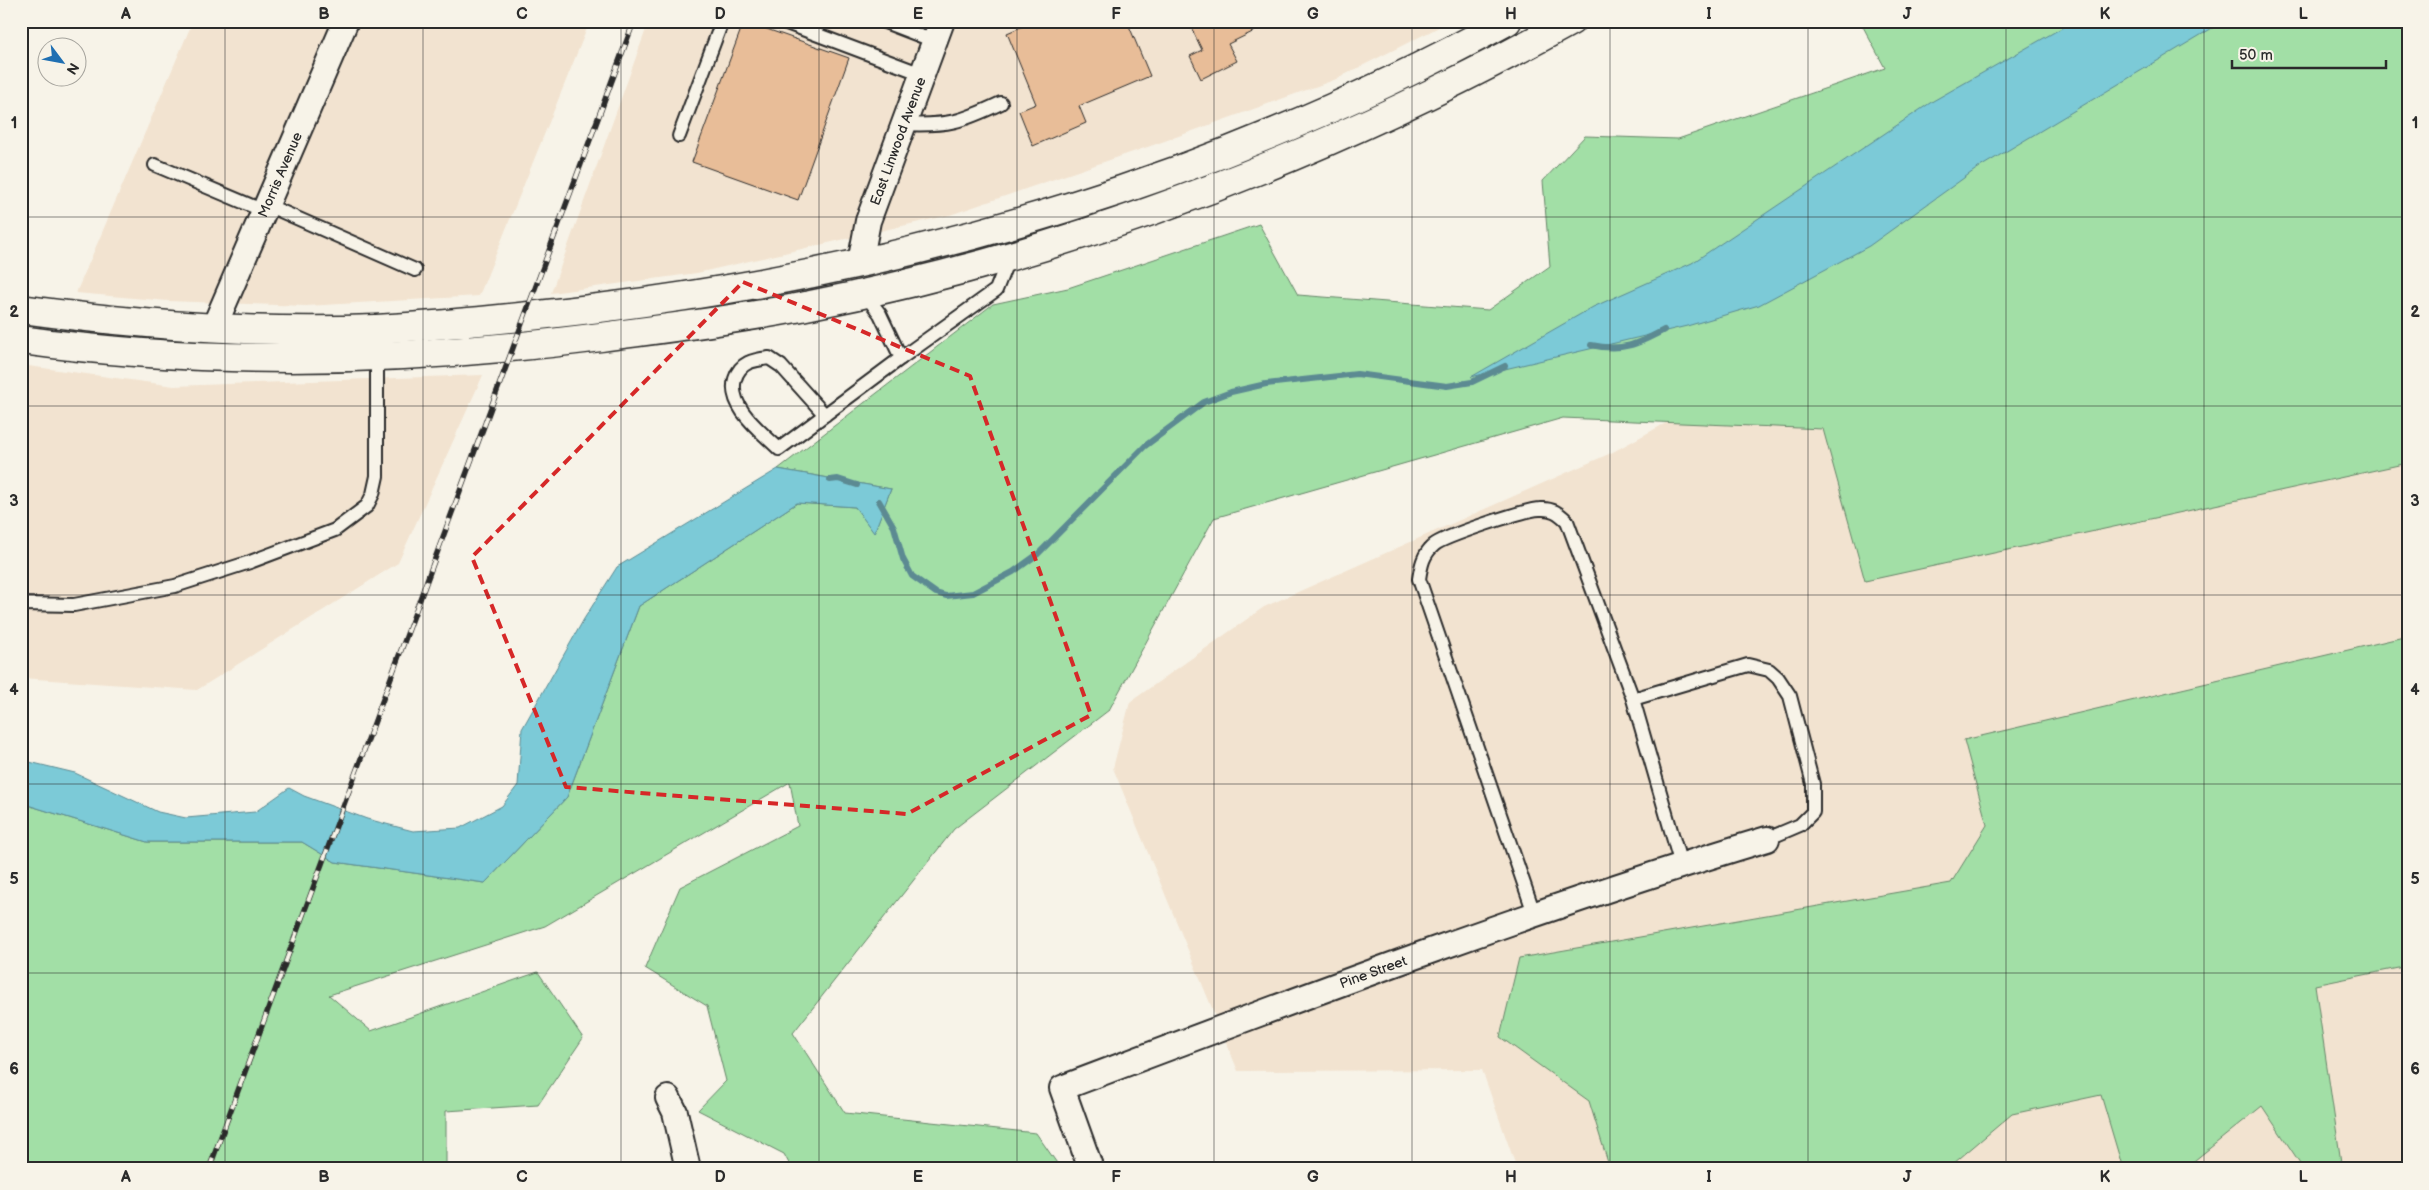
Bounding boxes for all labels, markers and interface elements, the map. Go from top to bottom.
text: A [120,5,131,24]
text: B [318,5,330,24]
text: C [516,5,528,24]
text: D [714,5,726,24]
text: E [913,5,923,24]
text: F [1111,5,1121,24]
text: G [1307,5,1319,24]
text: H [1505,5,1517,24]
text: I [1706,5,1712,24]
text: J [1903,5,1912,24]
text: K [2100,5,2111,24]
text: L [2298,5,2308,24]
north arrow [38,38,88,88]
scale bar [2232,38,2385,70]
text: 50 m [2239,46,2273,65]
text: N [63,60,83,78]
street label: East Linwood Avenue [866,75,929,207]
text: 1 [11,114,17,133]
text: 1 [2412,114,2418,133]
street label: Morris Avenue [254,129,306,220]
text: 2 [9,303,19,322]
text: 2 [2410,303,2420,322]
text: 3 [9,492,19,511]
text: 3 [2410,492,2420,511]
text: 4 [9,681,19,700]
text: 4 [2410,681,2420,700]
text: 5 [9,870,19,889]
text: 5 [2410,870,2420,889]
street label: Pine Street [1337,952,1410,992]
text: 6 [9,1060,19,1079]
text: 6 [2410,1060,2420,1079]
text: A [120,1168,131,1187]
text: B [318,1168,330,1187]
text: C [516,1168,528,1187]
text: D [714,1168,726,1187]
text: E [913,1168,923,1187]
text: F [1111,1168,1121,1187]
text: G [1307,1168,1319,1187]
text: H [1505,1168,1517,1187]
text: I [1706,1168,1712,1187]
text: J [1903,1168,1912,1187]
text: K [2100,1168,2111,1187]
text: L [2298,1168,2308,1187]

